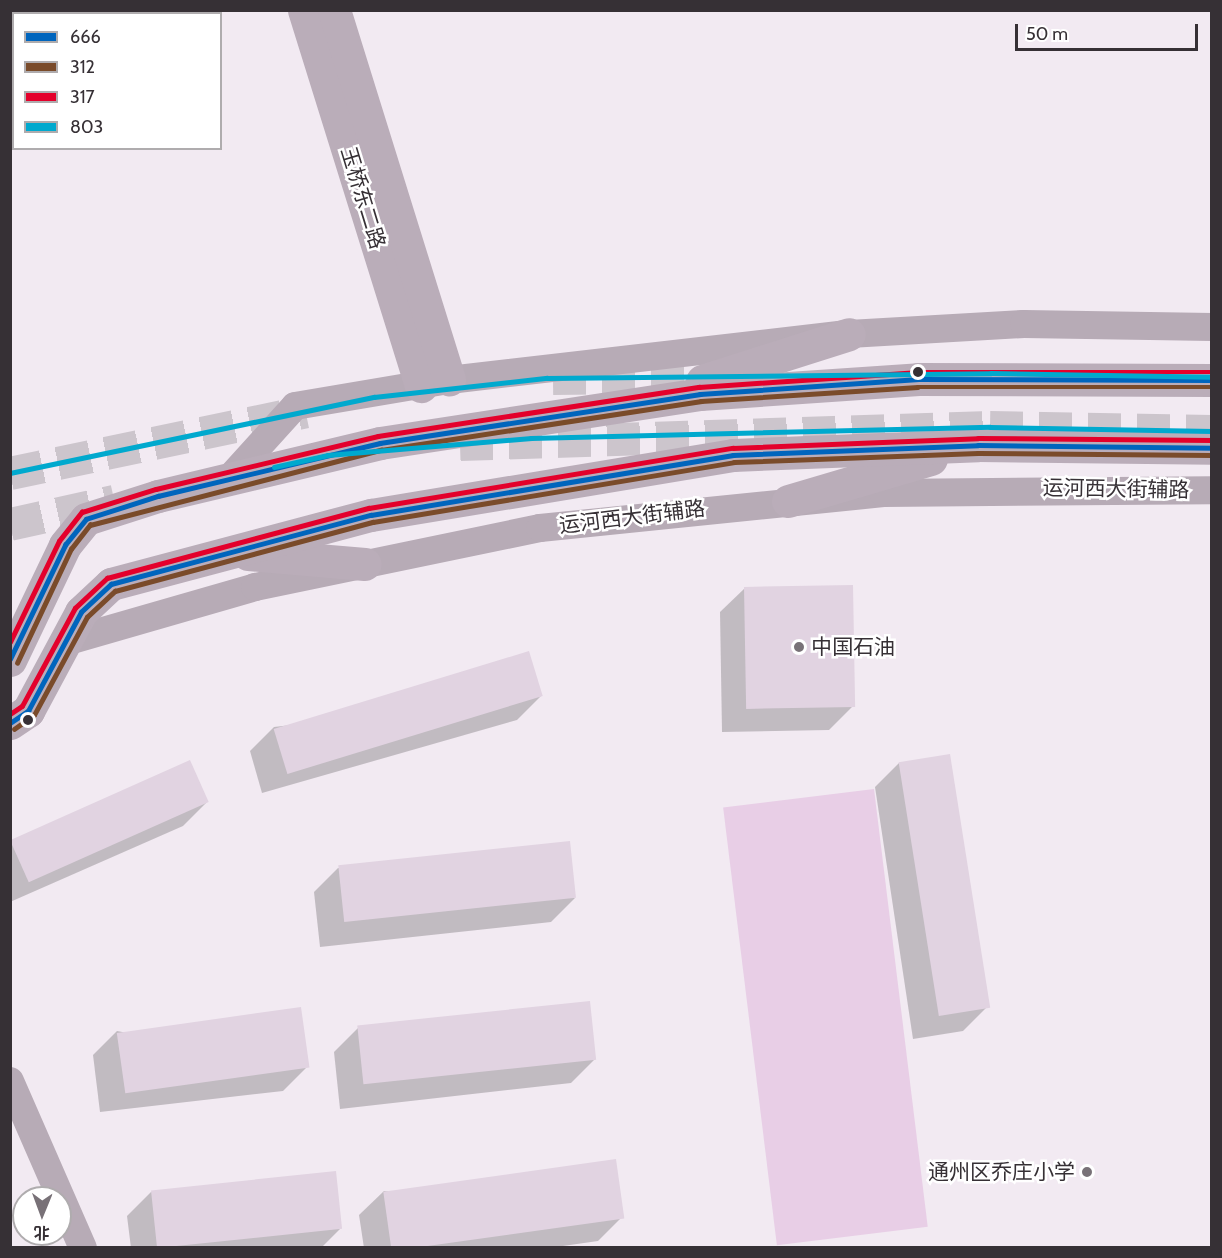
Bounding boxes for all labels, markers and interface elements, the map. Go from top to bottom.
legend [12,12,222,150]
scale bar [1018,12,1201,50]
text: 50 m [1026,23,1068,45]
text: 666 [70,26,101,48]
text: 312 [70,56,95,78]
text: 317 [70,86,95,108]
text: 803 [70,116,103,138]
street label: 玉桥东二路 [336,144,390,252]
unlabelled marker [912,366,924,378]
street label: 运河西大街辅路 [1042,475,1190,503]
street label: 运河西大街辅路 [558,496,706,538]
place label: 中国石油 [811,634,895,660]
marker: 中国石油 [792,640,806,654]
unlabelled marker [22,714,34,726]
place label: 通州区乔庄小学 [928,1159,1075,1185]
marker: 通州区乔庄小学 [1080,1165,1094,1179]
north arrow [12,1186,72,1246]
text: 北 [34,1223,50,1242]

